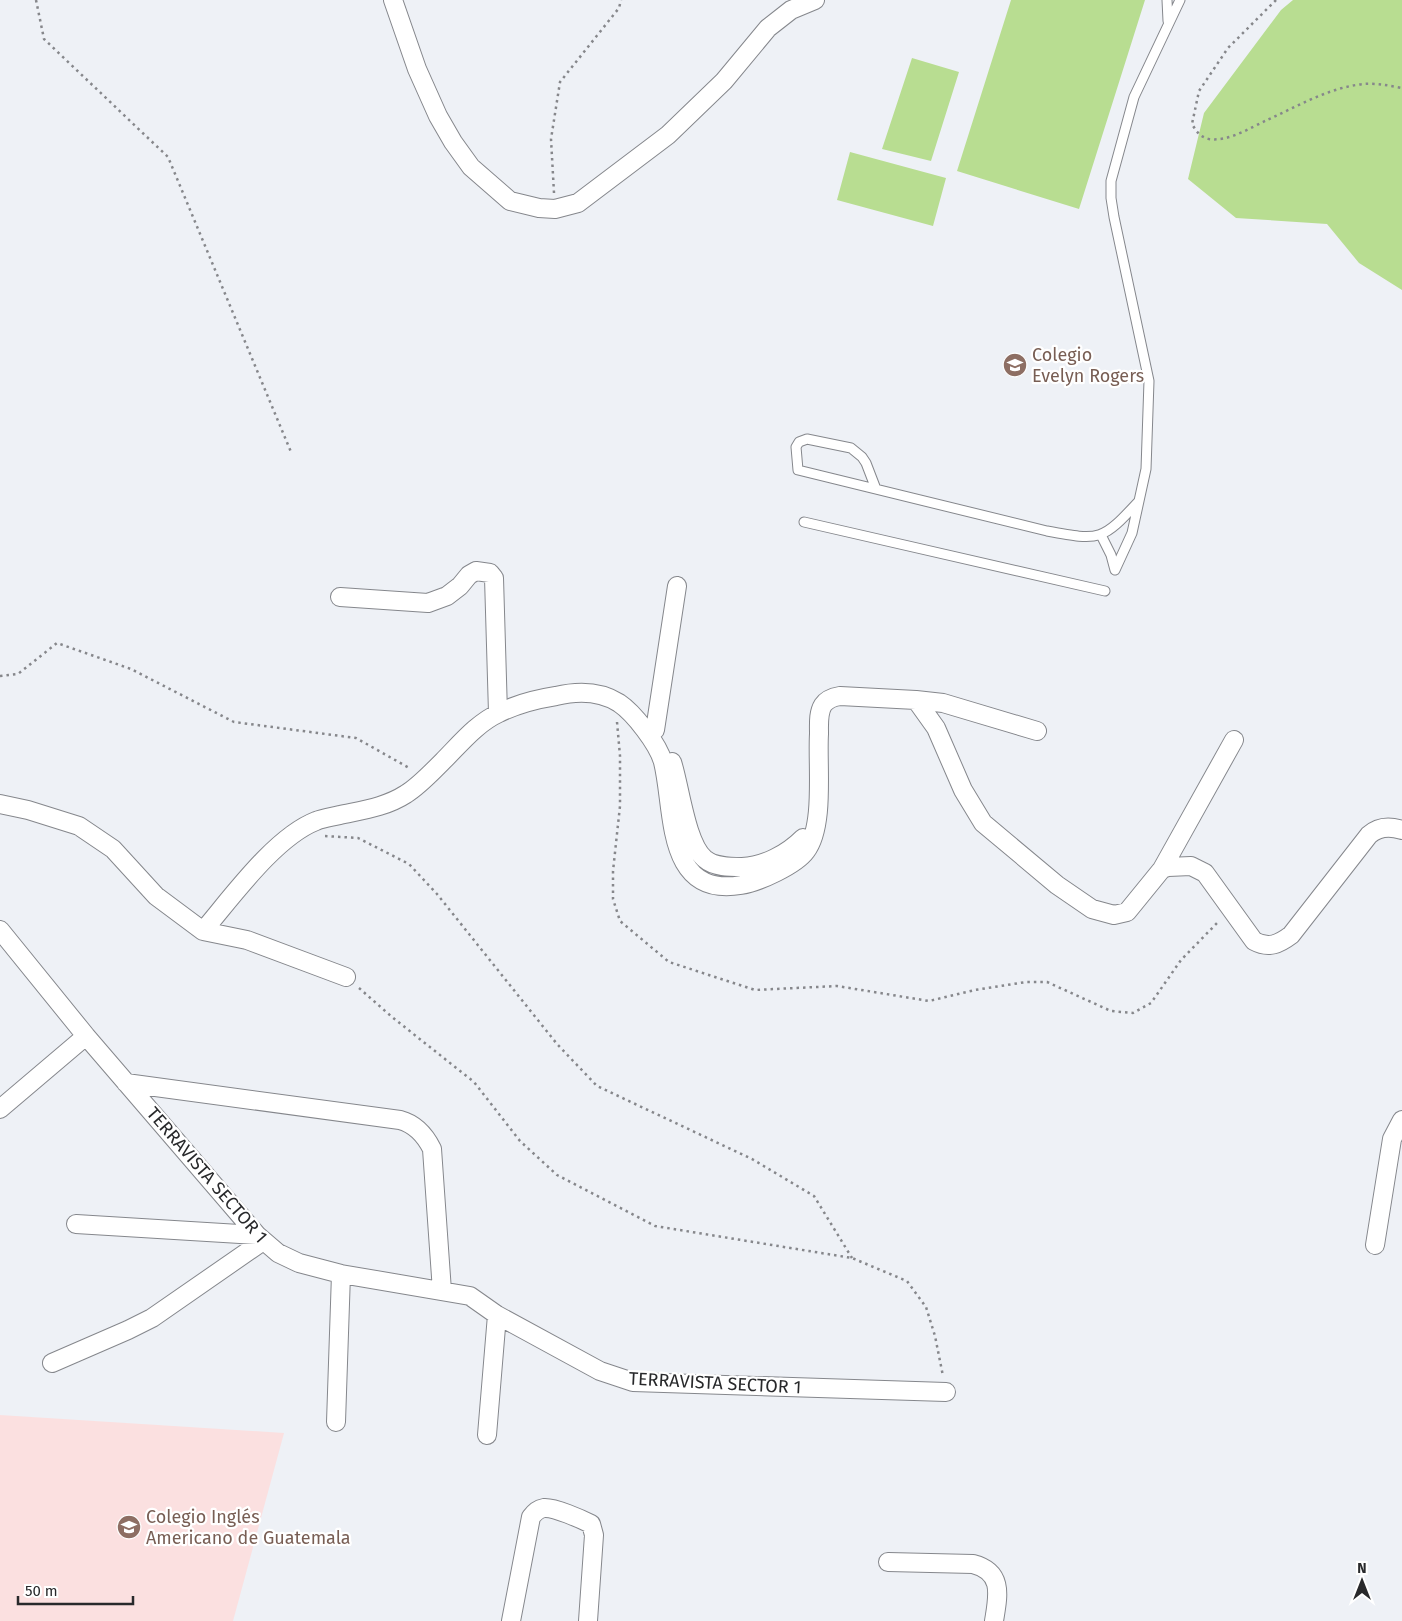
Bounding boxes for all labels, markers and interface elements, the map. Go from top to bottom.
place label: Colegio Evelyn Rogers [1032,344,1144,387]
school or university icon: Colegio Evelyn Rogers [1002,352,1028,378]
street label: TERRAVISTA SECTOR 1 [142,1103,272,1247]
street label: TERRAVISTA SECTOR 1 [628,1367,802,1399]
place label: Colegio Inglés Americano de Guatemala [146,1506,351,1549]
school or university icon: Colegio Inglés Americano de Guatemala [116,1514,142,1540]
north arrow [1337,1556,1387,1606]
text: N [1357,1560,1367,1577]
scale bar [18,1574,132,1606]
text: 50 m [25,1582,58,1600]

